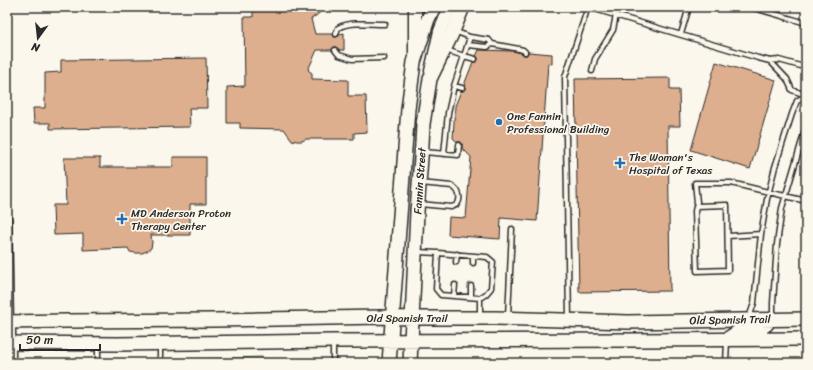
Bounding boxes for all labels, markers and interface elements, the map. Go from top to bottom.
north arrow [18,18,58,58]
text: N [29,37,43,58]
place label: One Fannin Professional Building [507,107,610,139]
marker: One Fannin Professional Building [494,117,504,127]
street label: Fannin Street [408,146,432,215]
place label: The Woman's Hospital of Texas [629,148,713,180]
marker: The Woman's Hospital of Texas [614,157,626,169]
place label: MD Anderson Proton Therapy Center [131,204,231,236]
marker: MD Anderson Proton Therapy Center [116,213,128,225]
street label: Old Spanish Trail [366,309,448,328]
street label: Old Spanish Trail [689,310,772,330]
scale bar [20,326,100,352]
text: 50 m [26,329,53,351]

